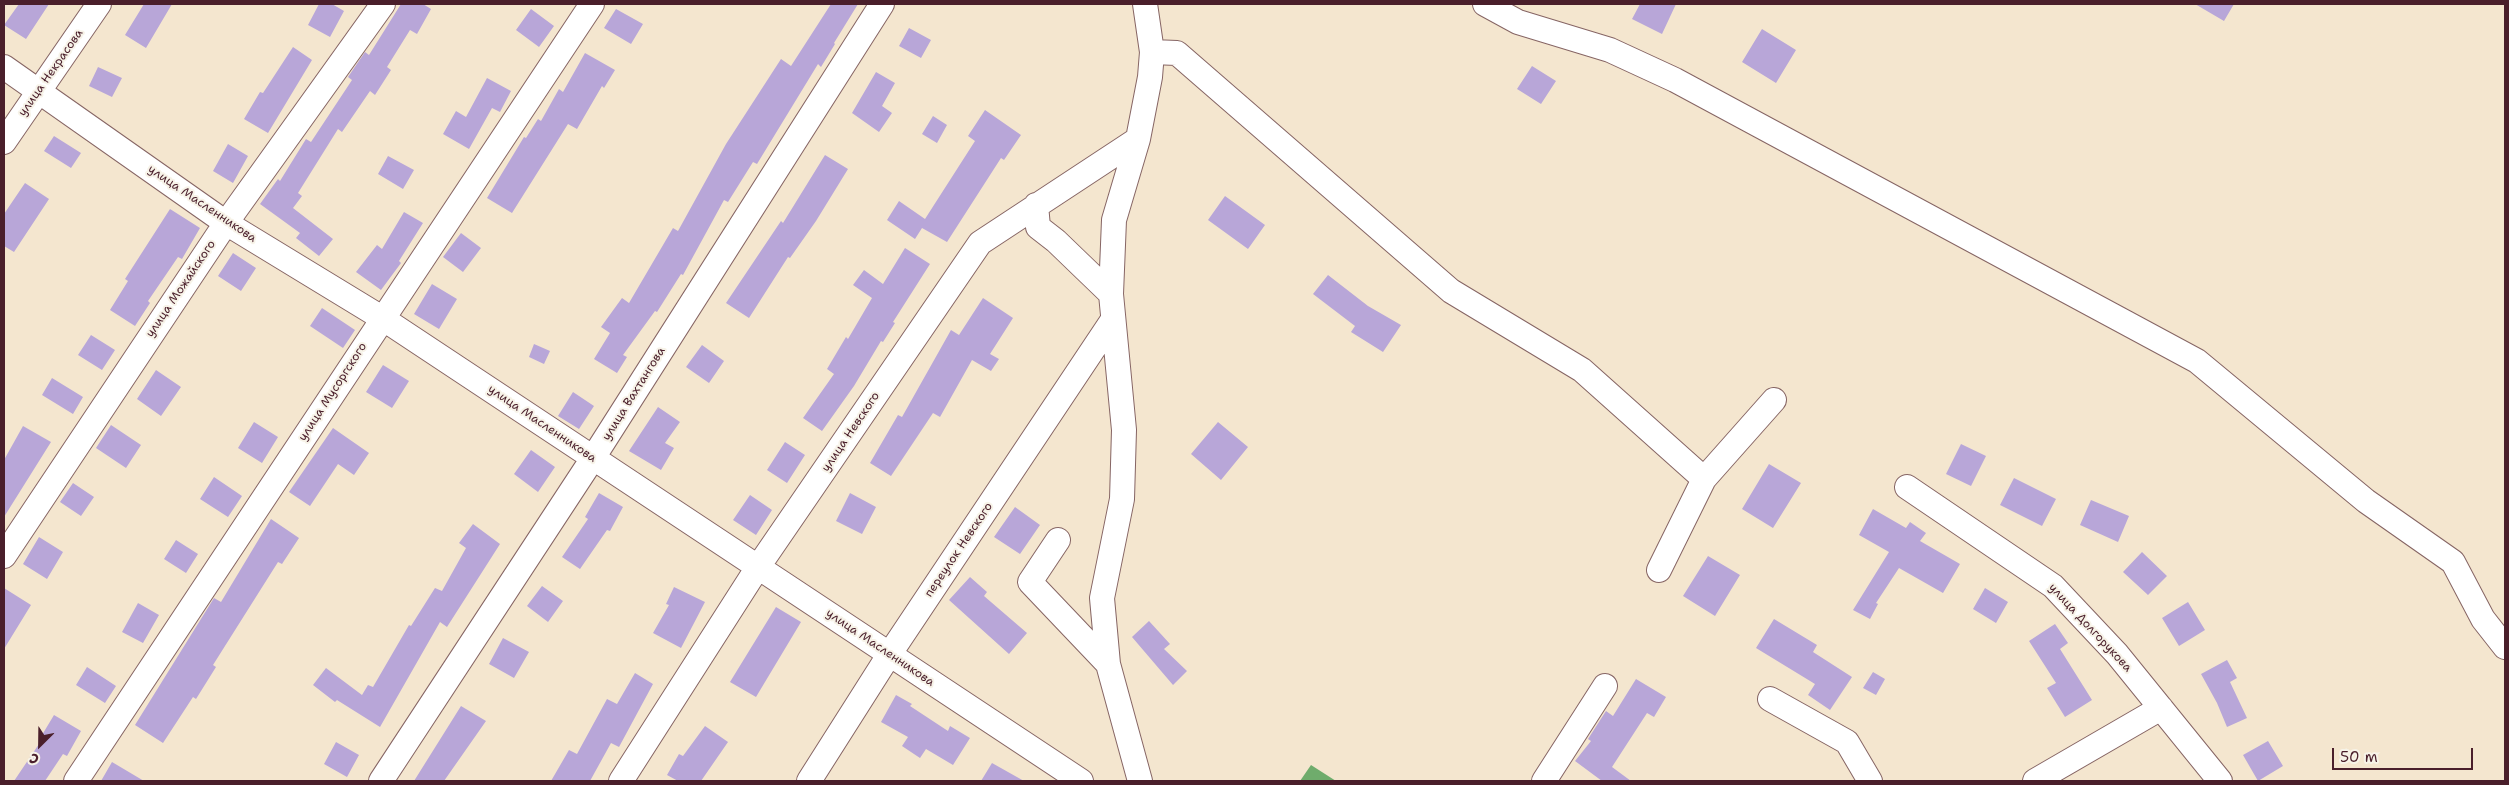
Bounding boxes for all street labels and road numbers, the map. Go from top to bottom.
street label: улица Некрасова [16,27,86,119]
street label: улица Масленникова [145,162,259,246]
street label: улица Можайского [143,238,219,340]
street label: улица Мусоргского [296,340,370,444]
street label: улица Вахтангова [599,345,669,443]
street label: улица Масленникова [485,382,599,466]
street label: улица Невского [819,389,883,475]
street label: переулок Невского [922,500,996,600]
street label: улица Долгорукова [2045,581,2135,675]
street label: улица Масленникова [823,606,937,690]

